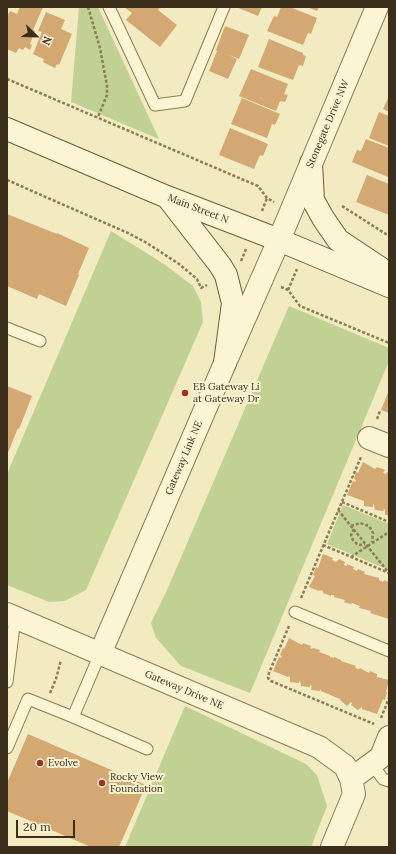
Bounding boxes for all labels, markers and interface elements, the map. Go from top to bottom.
north arrow [16,16,56,56]
text: N [39,34,55,47]
street label: Stonegate Drive NW [304,78,352,170]
street label: Main Street N [166,192,230,226]
place label: EB Gateway Li at Gateway Dr [193,381,259,404]
marker: EB Gateway Li at Gateway Dr [180,388,190,398]
street label: Gateway Link NE [163,419,205,497]
street label: Gateway Drive NE [143,668,225,712]
place label: Evolve [48,757,78,769]
marker: Evolve [35,758,45,768]
place label: Rocky View Foundation [110,771,163,794]
marker: Rocky View Foundation [97,778,107,788]
scale bar [18,812,77,838]
text: 20 m [23,819,51,834]

